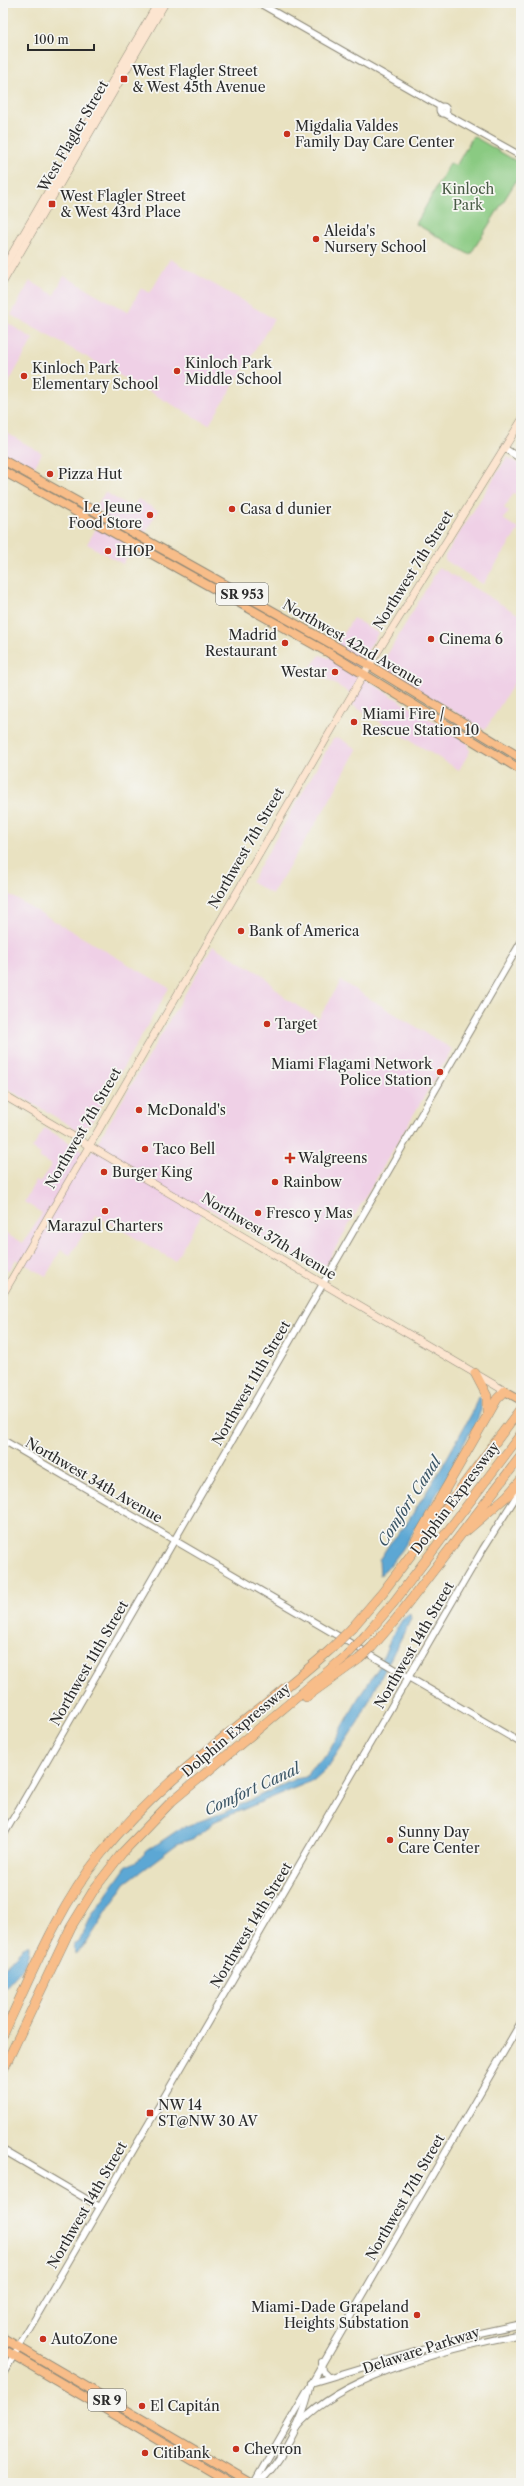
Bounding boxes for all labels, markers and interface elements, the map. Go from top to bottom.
scale bar [28,26,94,52]
text: 100 m [34,32,69,47]
place label: West Flagler Street & West 45th Avenue [131,62,266,96]
marker: West Flagler Street & West 45th Avenue [119,74,129,84]
street label: West Flagler Street [33,77,112,196]
place label: Migdalia Valdes Family Day Care Center [295,117,455,151]
marker: Migdalia Valdes Family Day Care Center [282,129,292,139]
park label: Kinloch Park [442,180,495,214]
place label: West Flagler Street & West 43rd Place [59,187,186,221]
marker: West Flagler Street & West 43rd Place [47,199,57,209]
place label: Aleida's Nursery School [323,222,427,256]
marker: Aleida's Nursery School [311,234,321,244]
place label: Kinloch Park Middle School [185,354,282,388]
place label: Kinloch Park Elementary School [32,359,158,393]
marker: Kinloch Park Middle School [172,366,182,376]
marker: Kinloch Park Elementary School [19,371,29,381]
place label: Pizza Hut [58,465,122,483]
marker: Pizza Hut [45,469,55,479]
place label: Le Jeune Food Store [69,498,142,532]
place label: Casa d dunier [240,500,331,518]
marker: Casa d dunier [227,504,237,514]
street label: Northwest 7th Street [369,507,457,633]
marker: Le Jeune Food Store [145,510,155,520]
place label: IHOP [116,542,154,560]
marker: IHOP [103,546,113,556]
road number: SR 953 [216,583,268,605]
street label: Northwest 42nd Avenue [280,595,427,691]
place label: Madrid Restaurant [205,626,277,660]
place label: Cinema 6 [439,630,503,648]
marker: Cinema 6 [426,634,436,644]
marker: Madrid Restaurant [280,638,290,648]
place label: Westar [280,663,327,681]
marker: Westar [330,667,340,677]
place label: Miami Fire / Rescue Station 10 [362,705,480,739]
marker: Miami Fire / Rescue Station 10 [349,717,359,727]
street label: Northwest 7th Street [204,784,288,912]
place label: Bank of America [249,922,360,940]
marker: Bank of America [236,926,246,936]
place label: Target [275,1015,318,1033]
marker: Target [262,1019,272,1029]
place label: Miami Flagami Network Police Station [271,1055,433,1089]
street label: Northwest 7th Street [41,1064,125,1192]
marker: Miami Flagami Network Police Station [435,1067,445,1077]
place label: McDonald's [147,1101,226,1119]
marker: McDonald's [134,1105,144,1115]
place label: Taco Bell [153,1140,215,1158]
marker: Taco Bell [140,1144,150,1154]
place label: Walgreens [297,1149,367,1167]
marker: Walgreens [285,1153,295,1163]
place label: Burger King [112,1163,193,1181]
marker: Burger King [99,1167,109,1177]
place label: Rainbow [283,1173,342,1191]
marker: Rainbow [270,1177,280,1187]
street label: Northwest 37th Avenue [198,1189,340,1283]
place label: Fresco y Mas [266,1204,353,1222]
marker: Marazul Charters [100,1206,110,1216]
marker: Fresco y Mas [253,1208,263,1218]
place label: Marazul Charters [47,1217,163,1235]
street label: Northwest 11th Street [208,1317,294,1449]
street label: Northwest 34th Avenue [22,1433,166,1527]
street label: Dolphin Expressway [407,1438,503,1558]
water label: Comfort Canal [373,1451,446,1550]
street label: Northwest 14th Street [370,1578,458,1712]
street label: Northwest 11th Street [46,1597,132,1729]
street label: Dolphin Expressway [178,1679,294,1781]
water label: Comfort Canal [201,1758,305,1819]
place label: Sunny Day Care Center [398,1823,480,1857]
marker: Sunny Day Care Center [385,1835,395,1845]
street label: Northwest 14th Street [206,1859,296,1991]
place label: NW 14 ST@NW 30 AV [158,2096,259,2130]
marker: NW 14 ST@NW 30 AV [145,2108,155,2118]
street label: Northwest 17th Street [362,2131,448,2263]
street label: Northwest 14th Street [43,2138,131,2272]
place label: Miami-Dade Grapeland Heights Substation [251,2298,409,2332]
marker: Miami-Dade Grapeland Heights Substation [412,2310,422,2320]
street label: Delaware Parkway [360,2322,482,2377]
place label: AutoZone [50,2330,118,2348]
marker: AutoZone [38,2334,48,2344]
road number: SR 9 [88,2389,126,2411]
place label: El Capitán [150,2397,220,2415]
marker: El Capitán [137,2401,147,2411]
place label: Chevron [244,2440,302,2458]
place label: Citibank [153,2444,211,2462]
marker: Chevron [231,2444,241,2454]
marker: Citibank [140,2448,150,2458]

